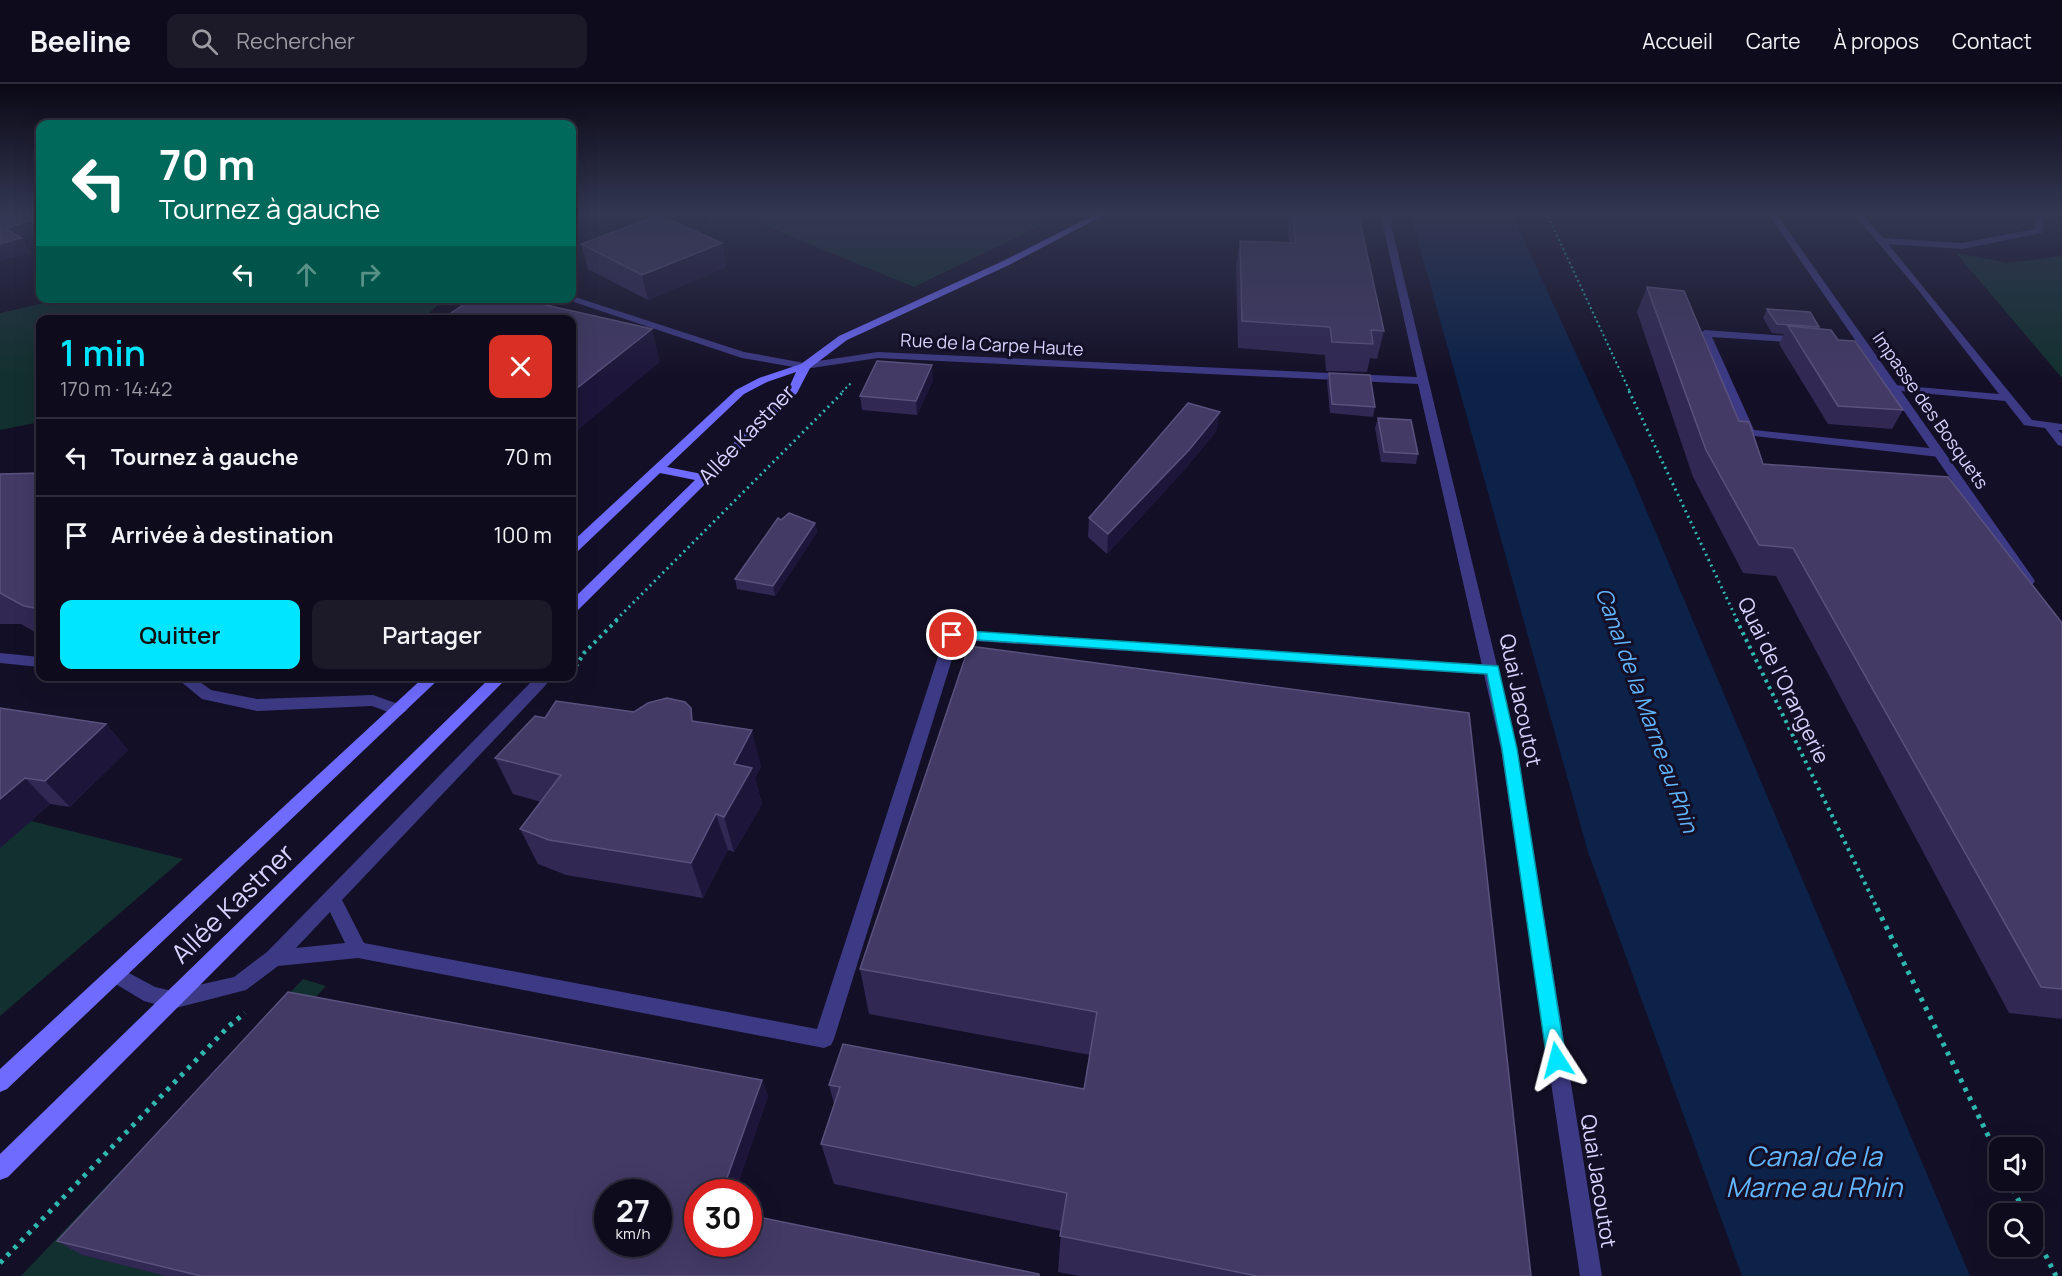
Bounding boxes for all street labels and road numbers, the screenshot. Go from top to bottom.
street label: Rue de la Carpe Haute [900,327,1084,361]
street label: Impasse des Bosquets [1868,327,1994,493]
street label: Allée Kastner [692,378,801,490]
street label: Quai de l'Orangerie [1732,592,1836,768]
street label: Quai Jacoutot [1493,631,1549,769]
street label: Allée Kastner [163,835,301,971]
street label: Quai Jacoutot [1575,1112,1623,1250]

